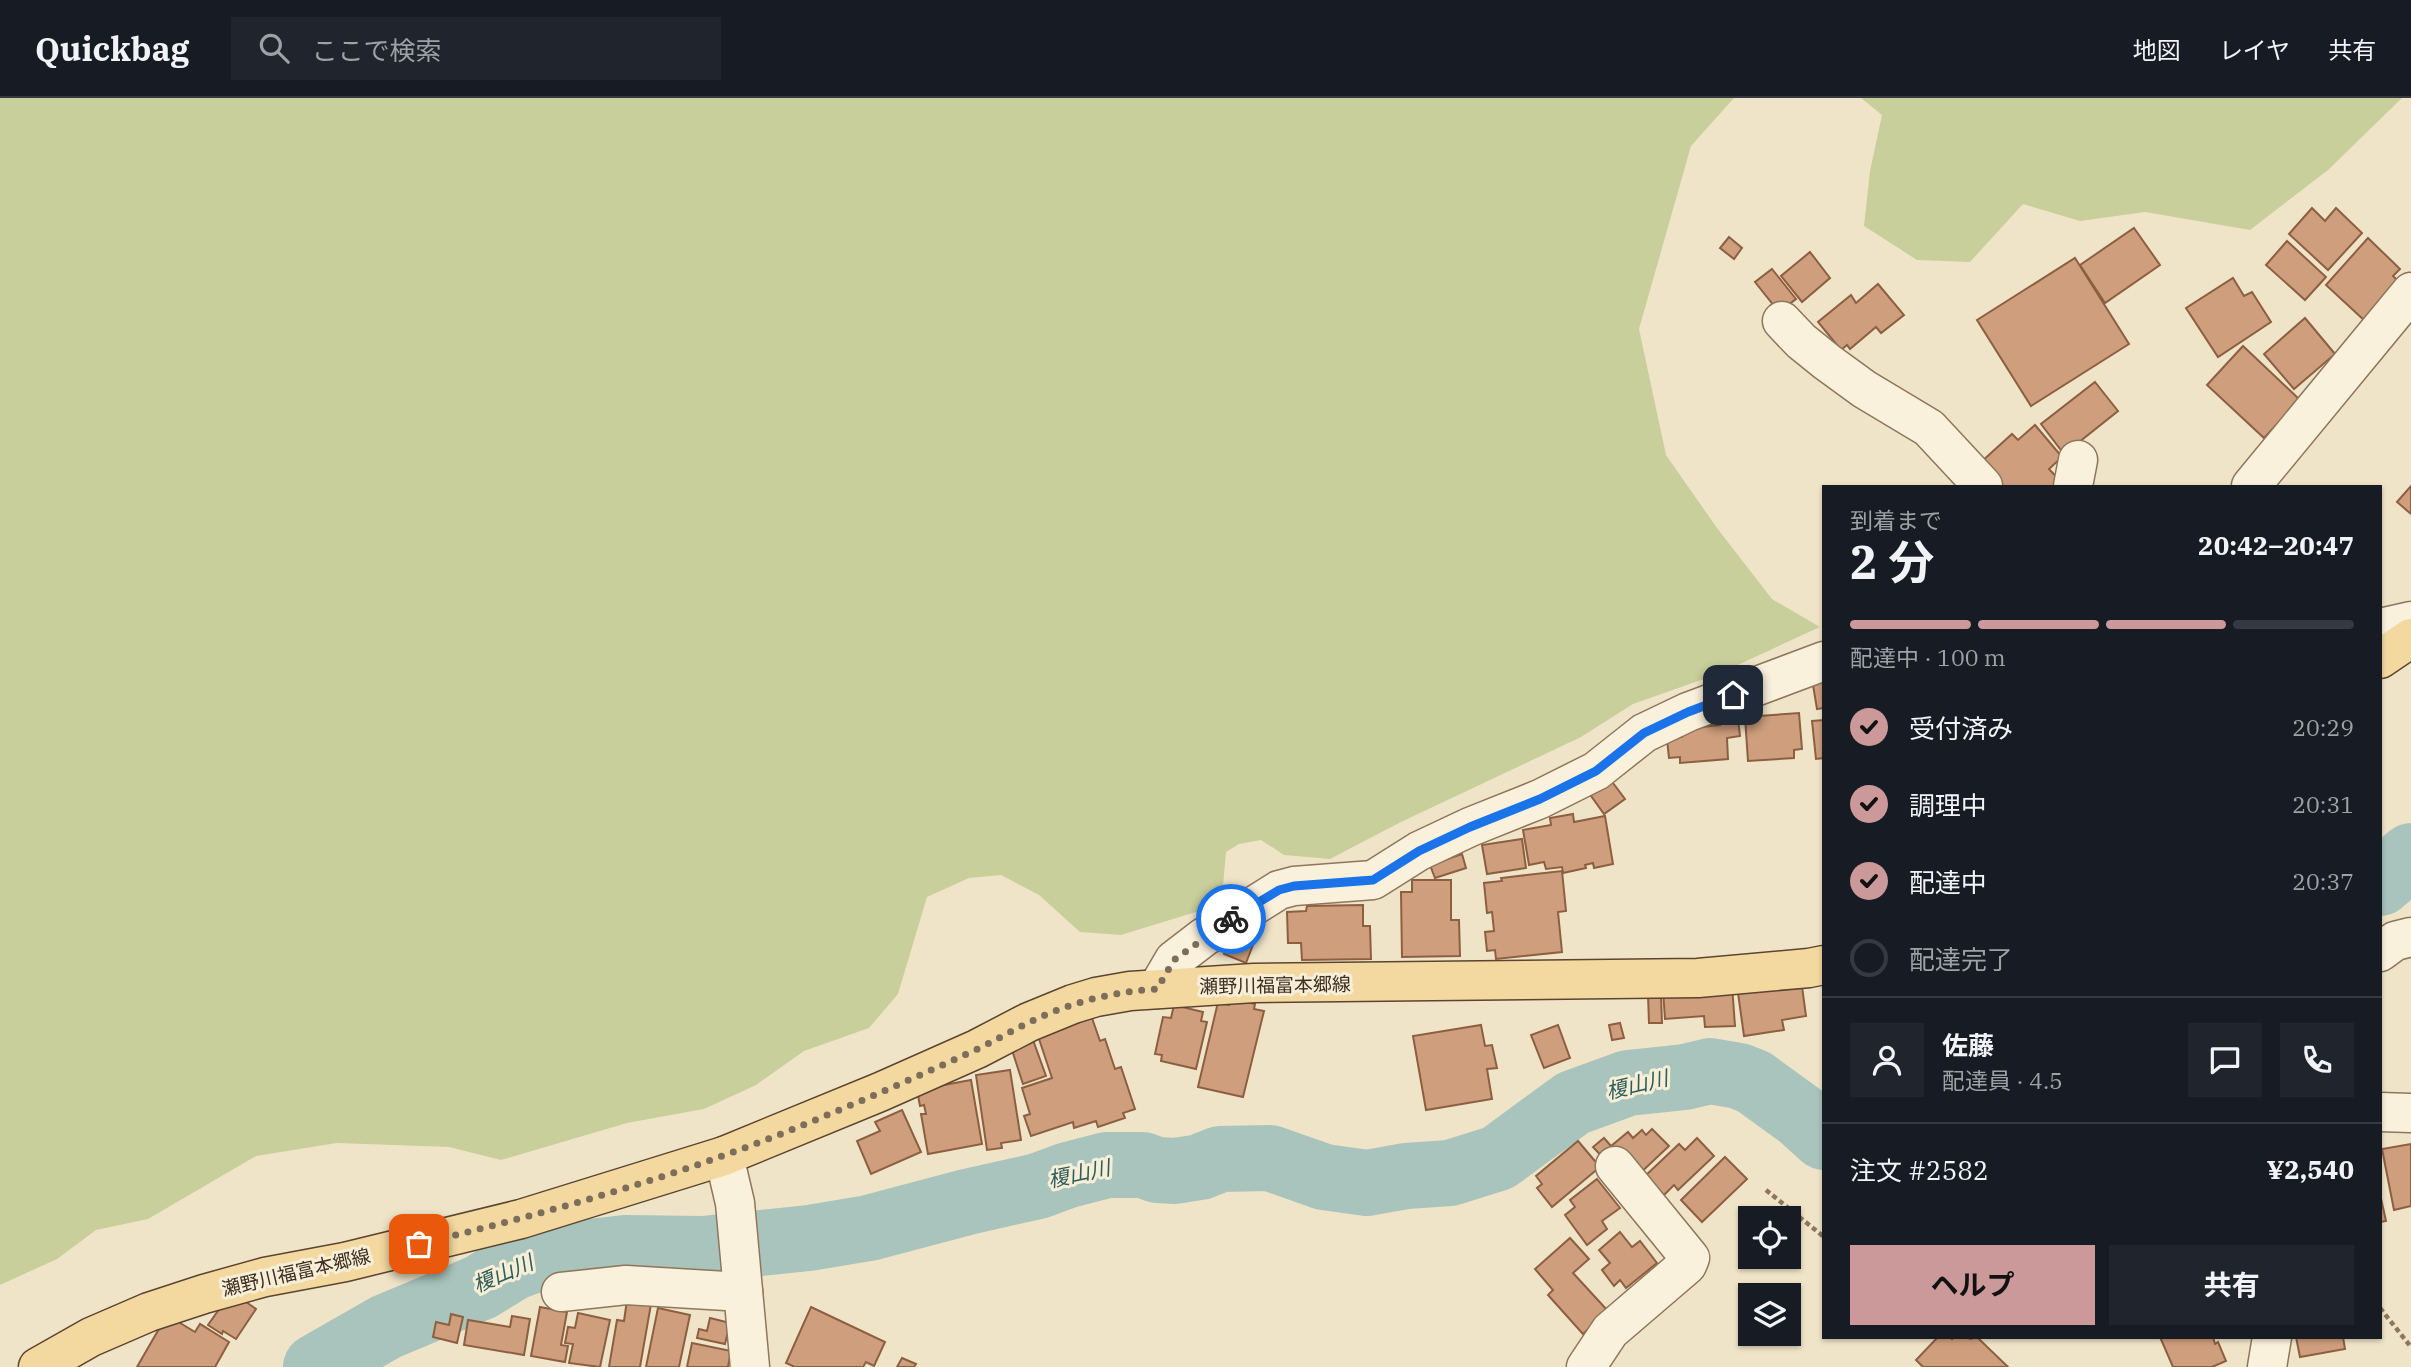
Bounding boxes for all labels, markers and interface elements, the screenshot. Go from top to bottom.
search box [231,17,721,80]
text: Quickbag [35,27,189,70]
icon: search [255,29,293,67]
text: ここで検索 [311,33,442,67]
text: 地図 [2133,34,2181,66]
text: レイヤ [2219,34,2290,66]
text: 共有 [2328,34,2376,66]
text: 到着まで [1850,505,1942,535]
text: 20:42–20:47 [2198,528,2354,562]
text: 2 分 [1850,532,1934,592]
text: 配達中 · 100 m [1850,642,2006,672]
pin [1703,665,1763,725]
icon: home [1714,676,1752,714]
icon: check [1850,708,1888,746]
text: 受付済み [1909,711,2013,745]
text: 20:29 [2292,712,2354,742]
icon: check [1850,785,1888,823]
text: 調理中 [1909,788,1987,822]
text: 20:31 [2292,789,2354,819]
icon: check [1850,862,1888,900]
text: 配達中 [1909,865,1987,899]
text: 20:37 [2292,866,2354,896]
courier [1196,884,1266,954]
icon: bike [1212,900,1250,938]
text: 配達完了 [1909,942,2013,976]
street label: 瀬野川福富本郷線 [1199,972,1351,998]
button: person [1850,1023,1924,1097]
button: chat [2188,1023,2262,1097]
button: phone [2280,1023,2354,1097]
text: 佐藤 [1942,1028,1994,1062]
water label: 榎山川 [1603,1063,1673,1105]
text: 配達員 · 4.5 [1942,1065,2063,1095]
water label: 榎山川 [1045,1152,1114,1193]
text: ¥2,540 [2267,1152,2354,1186]
text: 注文 #2582 [1850,1153,1989,1187]
map controls [1738,1206,1801,1346]
button: locate [1738,1206,1801,1269]
pin [389,1214,449,1274]
icon: bag [400,1225,438,1263]
street label: 瀬野川福富本郷線 [219,1243,373,1301]
button: ヘルプ [1850,1245,2095,1325]
button: 共有 [2109,1245,2354,1325]
water label: 榎山川 [468,1247,539,1298]
button: layers [1738,1283,1801,1346]

